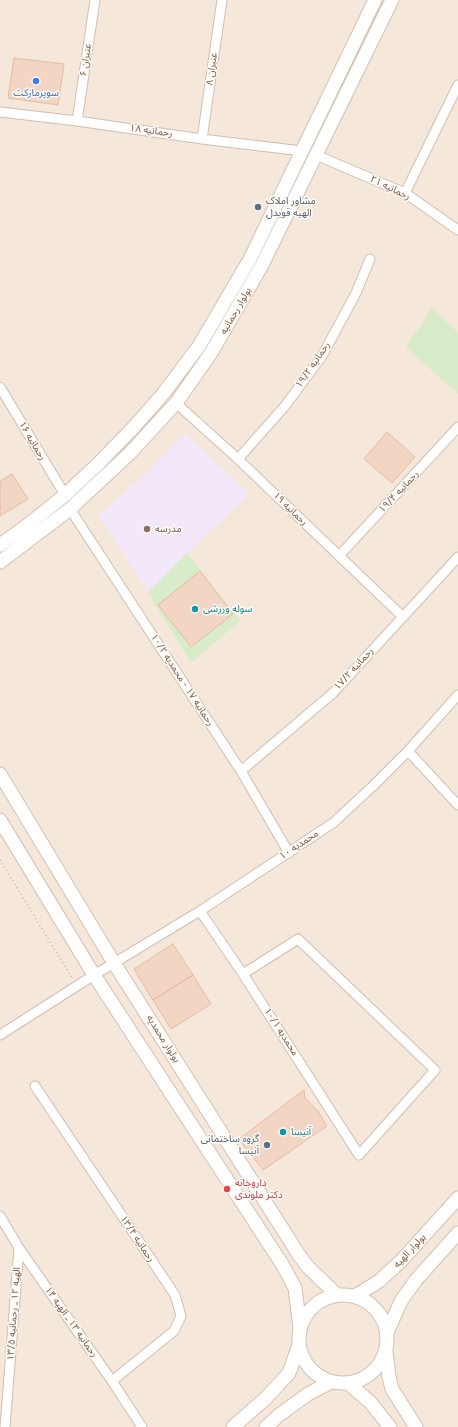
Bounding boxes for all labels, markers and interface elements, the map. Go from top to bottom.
street label: عنبران ۶ [78,43,94,77]
street label: عنبران ۸ [204,52,220,86]
marker: سوپرمارکت [31,76,41,86]
place label: سوپرمارکت [13,87,59,99]
street label: رحمانیه ۱۸ [129,122,173,140]
street label: رحمانیه ۲۱ [368,173,412,203]
place label: مشاور املاک الهیه قویدل [266,195,316,218]
marker: مشاور املاک الهیه قویدل [253,202,263,212]
street label: بولوار رحمانیه [218,285,254,337]
street label: رحمانیه ۱۹/۲ [293,340,333,390]
street label: رحمانیه ۱۶ [16,419,48,463]
street label: رحمانیه ۱۹/۴ [376,468,422,516]
street label: رحمانیه ۱۹ [270,490,310,528]
place label: مدرسه [155,523,182,535]
marker: مدرسه [142,524,152,534]
place label: سوله ورزشی [203,603,252,615]
marker: سوله ورزشی [190,604,200,614]
street label: رحمانیه ۱۷ - محمدیه ۱۰/۲ [148,632,216,728]
street label: رحمانیه ۱۷/۲ [332,645,376,693]
street label: محمدیه ۱۰ [277,828,321,862]
street label: محمدیه ۱۰/۱ [261,1006,301,1058]
street label: بولوار محمدیه [144,1013,182,1065]
place label: آنیسا [291,1126,311,1138]
marker: آنیسا [278,1127,288,1137]
place label: گروه ساختمانی آنیسا [201,1133,259,1156]
marker: گروه ساختمانی آنیسا [262,1140,272,1150]
place label: داروخانه دکتر ملوندی [235,1177,283,1200]
marker: داروخانه دکتر ملوندی [222,1184,232,1194]
street label: رحمانیه ۱۳/۴ [117,1214,157,1264]
street label: بولوار الهیه [391,1232,429,1270]
street label: الهیه ۱۲ ـ رحمانیه ۱۳/۵ [5,1267,23,1361]
street label: رحمانیه ۱۳ ـ الهیه ۱۴ [42,1284,100,1360]

